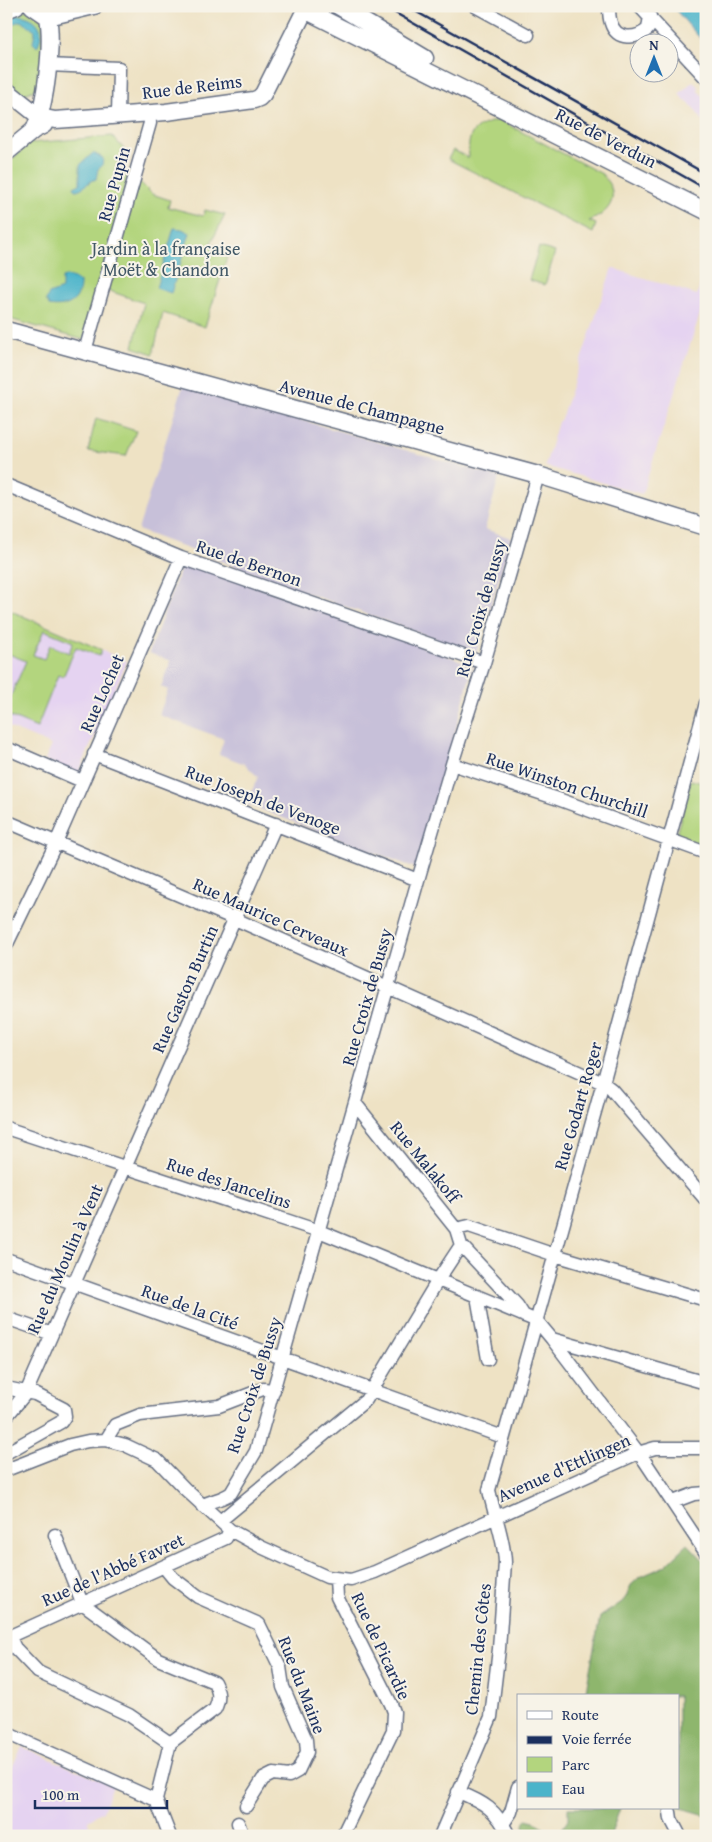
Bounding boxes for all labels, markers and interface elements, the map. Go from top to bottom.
north arrow [630,32,680,82]
text: N [649,35,659,55]
street label: Rue de Reims [141,67,243,106]
street label: Rue de Verdun [551,100,662,175]
street label: Rue Pupin [90,143,137,225]
park label: Jardin à la française Moët & Chandon [90,235,240,283]
street label: Avenue de Champagne [276,371,448,442]
street label: Rue de Bernon [193,532,306,593]
street label: Rue Croix de Bussy [448,536,513,680]
street label: Rue Lochet [72,649,131,736]
street label: Rue Winston Churchill [483,744,652,825]
street label: Rue Joseph de Venoge [181,757,345,842]
street label: Rue Maurice Cerveaux [189,870,354,963]
street label: Rue Gaston Burtin [144,921,225,1057]
street label: Rue Croix de Bussy [334,925,399,1069]
street label: Rue Godart Roger [546,1038,609,1173]
street label: Rue Malakoff [384,1115,469,1210]
street label: Rue des Jancelins [163,1150,295,1215]
street label: Rue du Moulin à Vent [19,1179,110,1338]
street label: Rue de la Cité [138,1276,243,1337]
street label: Rue Croix de Bussy [219,1313,288,1457]
street label: Avenue d'Ettlingen [493,1426,635,1509]
street label: Rue de l'Abbé Favret [37,1526,189,1613]
street label: Chemin des Côtes [457,1582,498,1716]
street label: Rue de Picardie [345,1587,418,1704]
street label: Rue du Maine [271,1632,333,1738]
legend [517,1694,680,1810]
text: Route [562,1704,599,1725]
text: Voie ferrée [562,1728,631,1749]
text: Parc [562,1754,590,1775]
scale bar [35,1777,168,1809]
text: Eau [562,1778,586,1799]
text: 100 m [42,1784,80,1805]

